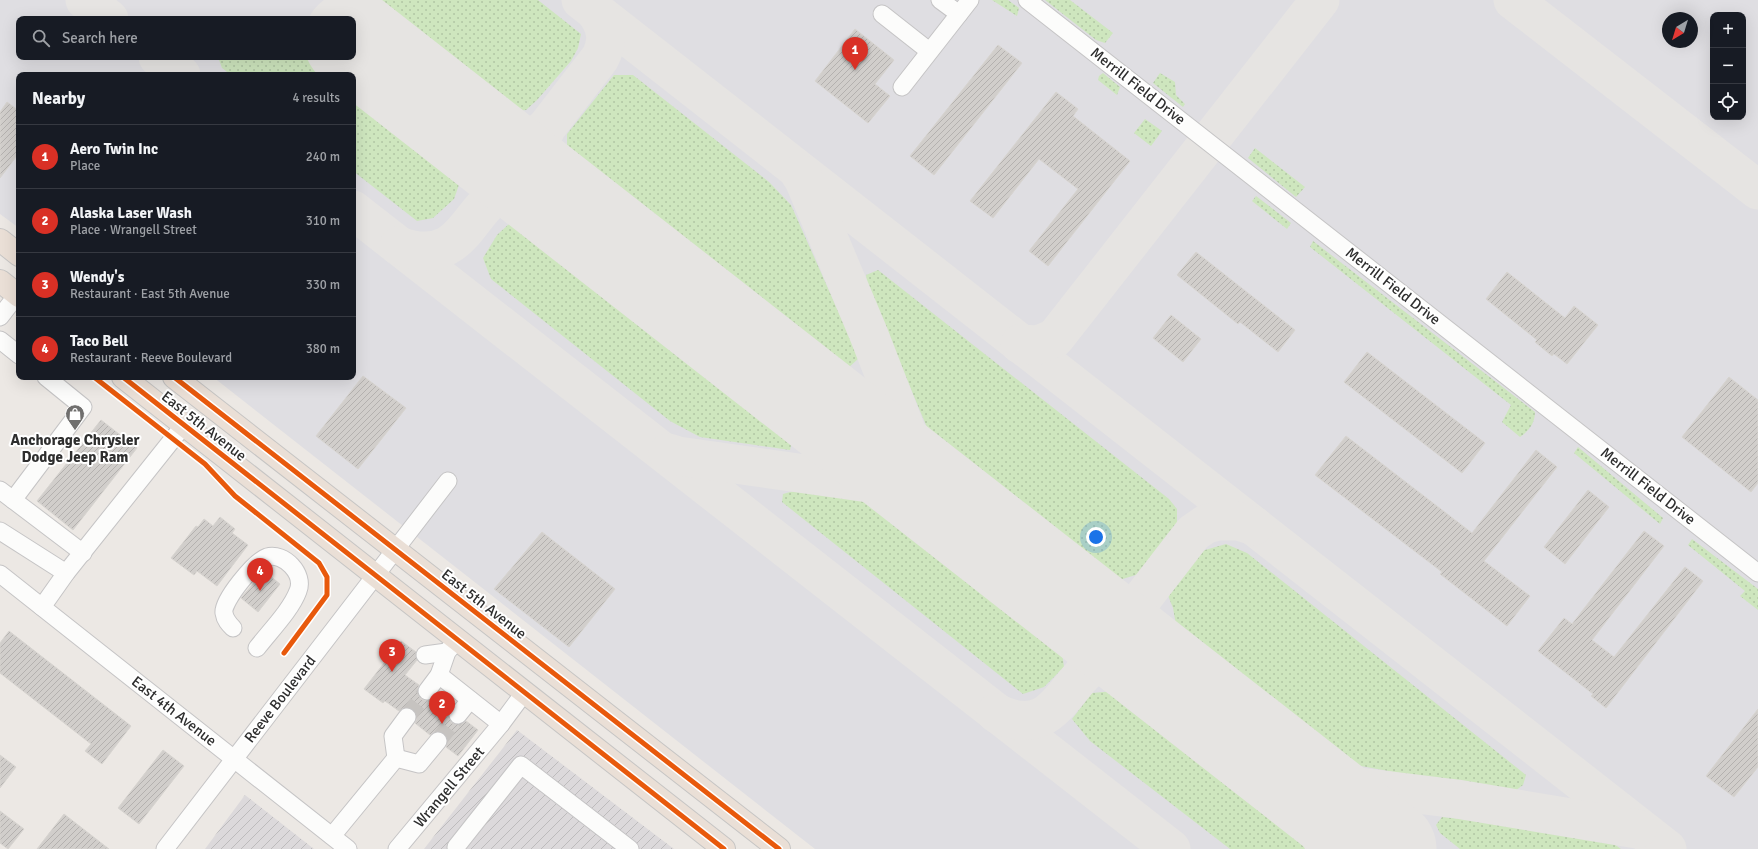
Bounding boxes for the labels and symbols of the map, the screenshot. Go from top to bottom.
north arrow [1662,12,1698,48]
pin: 1 [842,37,868,70]
street label: Merrill Field Drive [1087,43,1189,129]
street label: Merrill Field Drive [1342,243,1444,329]
street label: East 5th Avenue [158,387,250,465]
shop icon: Anchorage Chrysler Dodge Jeep Ram [64,403,86,431]
place label: Anchorage Chrysler Dodge Jeep Ram [11,431,139,466]
street label: Merrill Field Drive [1597,443,1699,529]
your location [1086,527,1106,547]
pin: 4 [247,558,273,591]
street label: East 5th Avenue [438,565,530,643]
pin: 3 [379,639,405,672]
street label: Reeve Boulevard [240,652,320,746]
street label: East 4th Avenue [128,672,220,750]
pin: 2 [429,691,455,724]
street label: Wrangell Street [410,743,488,831]

